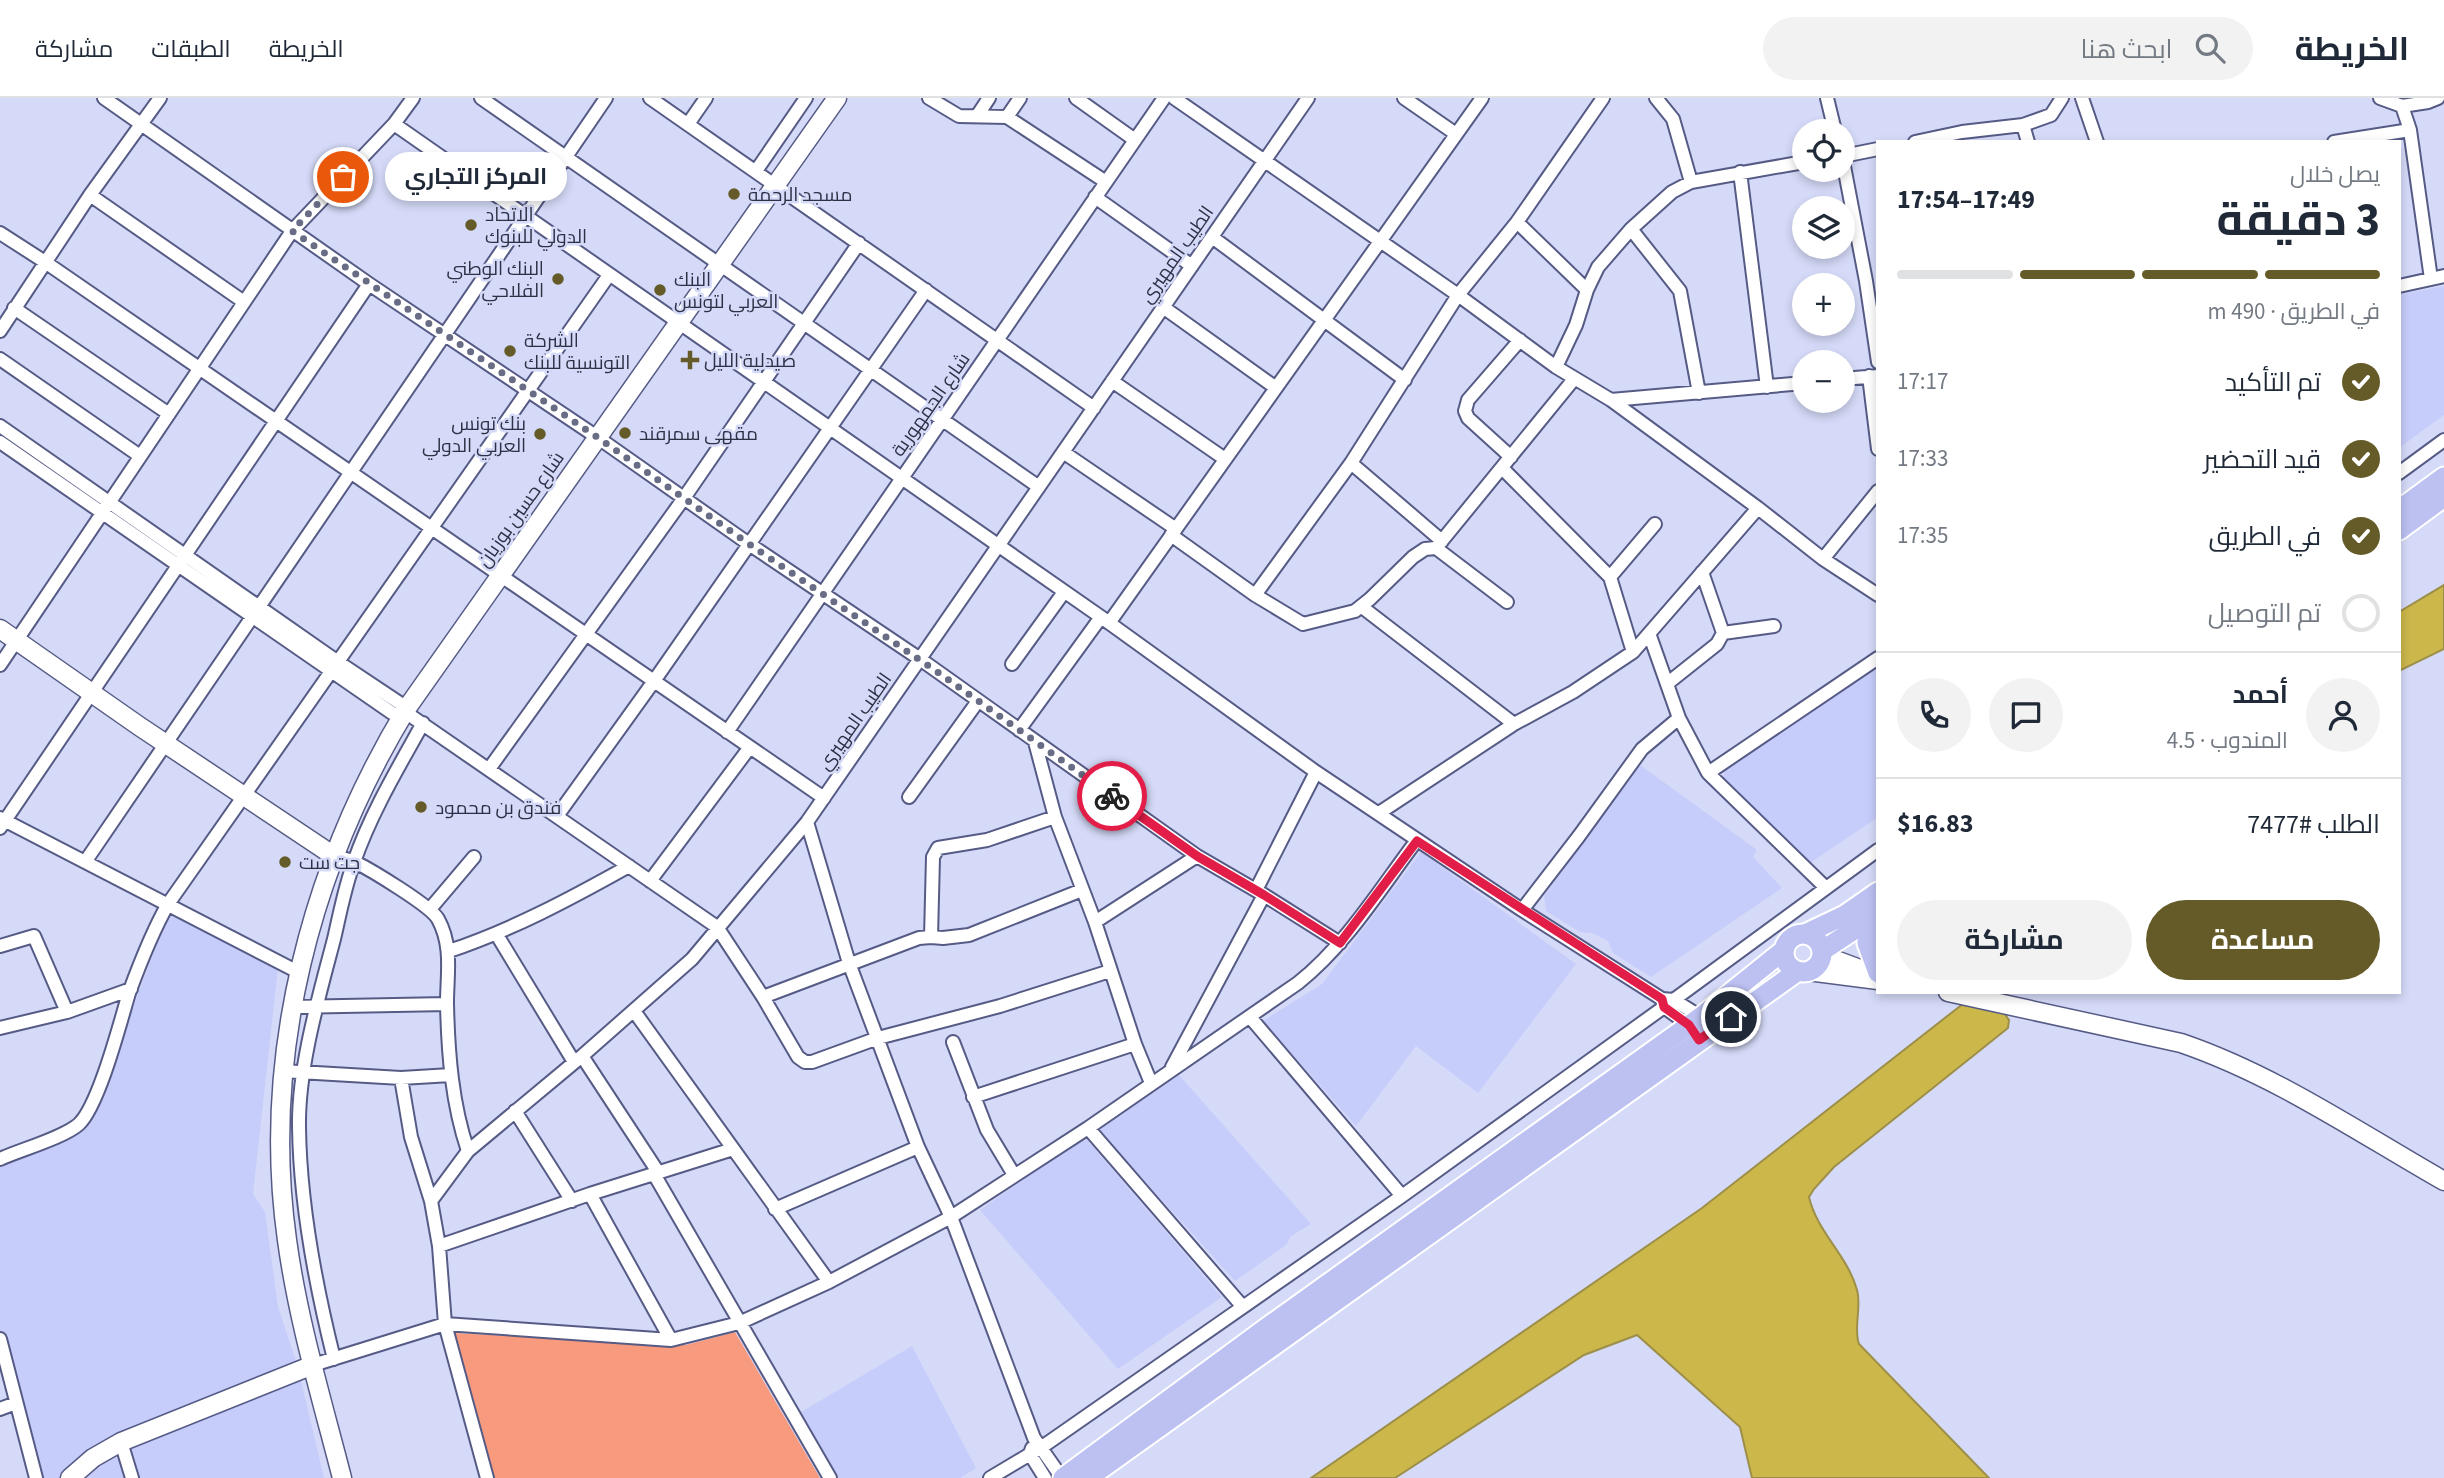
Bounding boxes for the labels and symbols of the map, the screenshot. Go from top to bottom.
pin [313,147,373,207]
callout: المركز التجاري [385,153,567,202]
place label: مسجد الرحمة [748,182,852,209]
marker: مسجد الرحمة [726,186,742,202]
street label: الطيب المهيري [1134,201,1221,309]
place label: الاتحاد الدولي للبنوك [485,202,587,251]
marker: الاتحاد الدولي للبنوك [463,217,479,233]
place label: البنك الوطني الفلاحي [447,256,544,305]
place label: البنك العربي لتونس [674,267,778,316]
marker: البنك الوطني الفلاحي [550,271,566,287]
marker: البنك العربي لتونس [652,282,668,298]
place label: الشركة التونسية للبنك [524,328,630,377]
marker: الشركة التونسية للبنك [502,343,518,359]
street label: شارع الجمهورية [885,347,977,462]
place label: صيدلية الليل [704,348,796,375]
marker: صيدلية الليل [682,352,698,368]
place label: بنك تونس العربي الدولي [422,411,526,460]
place label: مقهى سمرقند [639,421,758,448]
marker: مقهى سمرقند [617,425,633,441]
marker: بنك تونس العربي الدولي [532,426,548,442]
street label: شارع حسين بوزيان [471,446,571,573]
street label: الطيب المهيري [812,668,899,776]
courier [1077,761,1147,831]
place label: فندق بن محمود [435,795,561,822]
marker: فندق بن محمود [413,799,429,815]
place label: جت ست [299,850,360,877]
marker: جت ست [277,854,293,870]
pin [1701,987,1761,1047]

